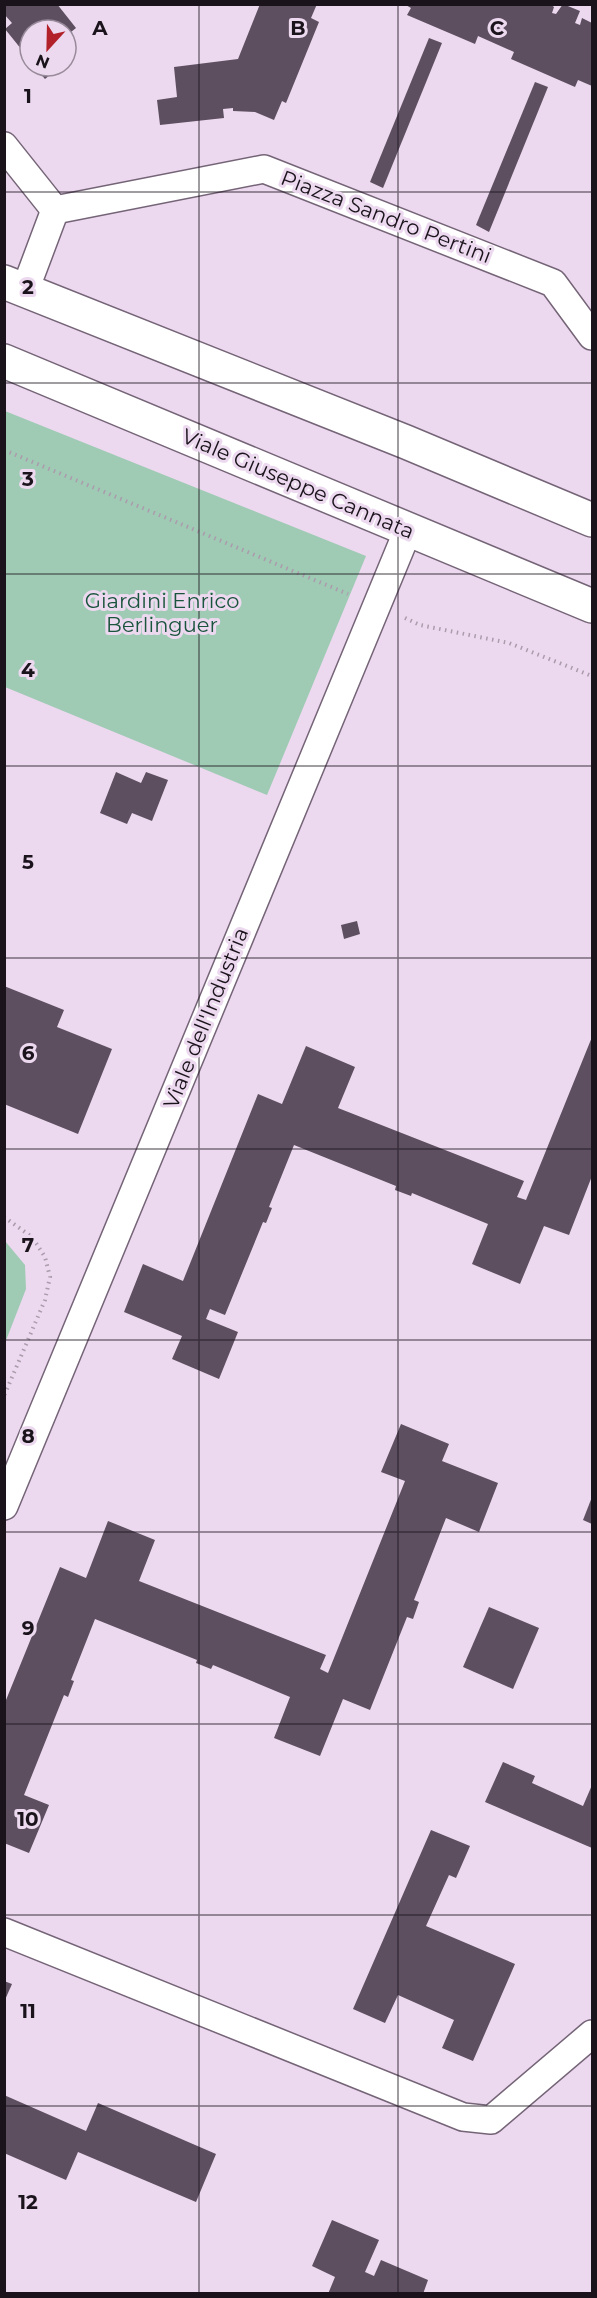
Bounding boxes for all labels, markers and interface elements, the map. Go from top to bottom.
text: A [91,16,108,40]
text: B [290,16,306,40]
text: C [490,16,505,40]
north arrow [18,18,78,78]
text: N [33,50,52,73]
text: 1 [24,84,32,108]
street label: Piazza Sandro Pertini [277,165,495,268]
text: 2 [22,275,34,299]
street label: Viale Giuseppe Cannata [178,423,418,544]
text: 3 [21,467,34,491]
park label: Giardini Enrico Berlinguer [85,588,239,637]
text: 4 [21,658,35,682]
text: 5 [22,850,34,874]
street label: Viale dell'Industria [158,924,253,1112]
text: 6 [22,1041,35,1065]
text: 7 [22,1233,34,1257]
text: 8 [21,1424,35,1448]
text: 9 [22,1616,34,1640]
text: 10 [17,1807,39,1831]
text: 11 [20,1999,36,2023]
text: 12 [18,2190,38,2214]

